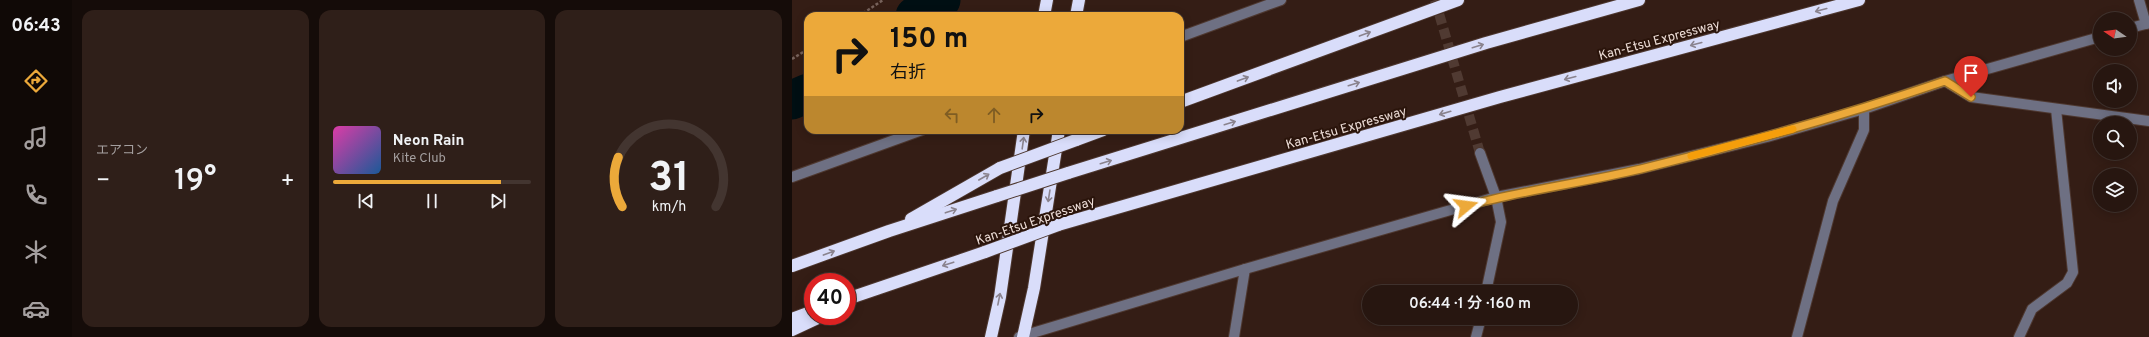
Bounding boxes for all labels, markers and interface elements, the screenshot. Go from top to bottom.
one-way arrow [1815,7,1828,14]
north arrow [2093,12,2137,56]
map controls [2093,12,2137,212]
text: 06:43 [11,15,61,38]
street label: Kan-Etsu Expressway [1597,17,1722,65]
text: 150 m [890,22,968,58]
icon: right [824,28,876,80]
one-way arrow [1359,30,1371,38]
one-way arrow [1690,41,1703,48]
one-way arrow [1471,42,1484,49]
pin [1954,56,1988,97]
text: 右折 [890,62,926,85]
icon: arrive [1960,62,1982,84]
button: sound [2093,64,2137,108]
icon: directions [22,67,50,95]
one-way arrow [1236,74,1248,82]
one-way arrow [1564,75,1577,82]
one-way arrow [1347,80,1360,87]
icon: left [941,104,963,126]
icon: ahead [983,104,1005,126]
icon: right [1025,104,1047,126]
street label: Kan-Etsu Expressway [1284,104,1409,154]
one-way arrow [1439,110,1452,117]
button: search [2093,116,2137,160]
one-way arrow [1223,119,1236,126]
icon: music [22,124,50,152]
text: Neon Rain [393,132,465,151]
one-way arrow [1019,136,1027,149]
text: エアコン [96,143,148,159]
text: Kite Club [393,151,446,167]
text: 31 [648,152,689,205]
one-way arrow [1099,158,1112,165]
text: 19° [174,163,217,200]
text: − [96,168,110,195]
text: + [280,168,295,195]
button: layers [2093,168,2137,212]
one-way arrow [978,172,990,180]
icon: phone [22,181,50,209]
position arrow [1445,185,1487,227]
one-way arrow [1044,189,1052,202]
icon: previous [355,190,377,212]
icon: pause [421,190,443,212]
icon: next [487,190,509,212]
street label: Kan-Etsu Expressway [974,194,1097,250]
text: km/h [651,197,686,215]
one-way arrow [945,206,957,214]
icon: climate [22,238,50,266]
one-way arrow [822,249,835,256]
one-way arrow [942,261,954,269]
speed limit sign: 40 [804,273,856,325]
one-way arrow [995,293,1003,306]
icon: car [22,295,50,323]
text: 06:44 · 1 分 · 160 m [1409,295,1531,314]

